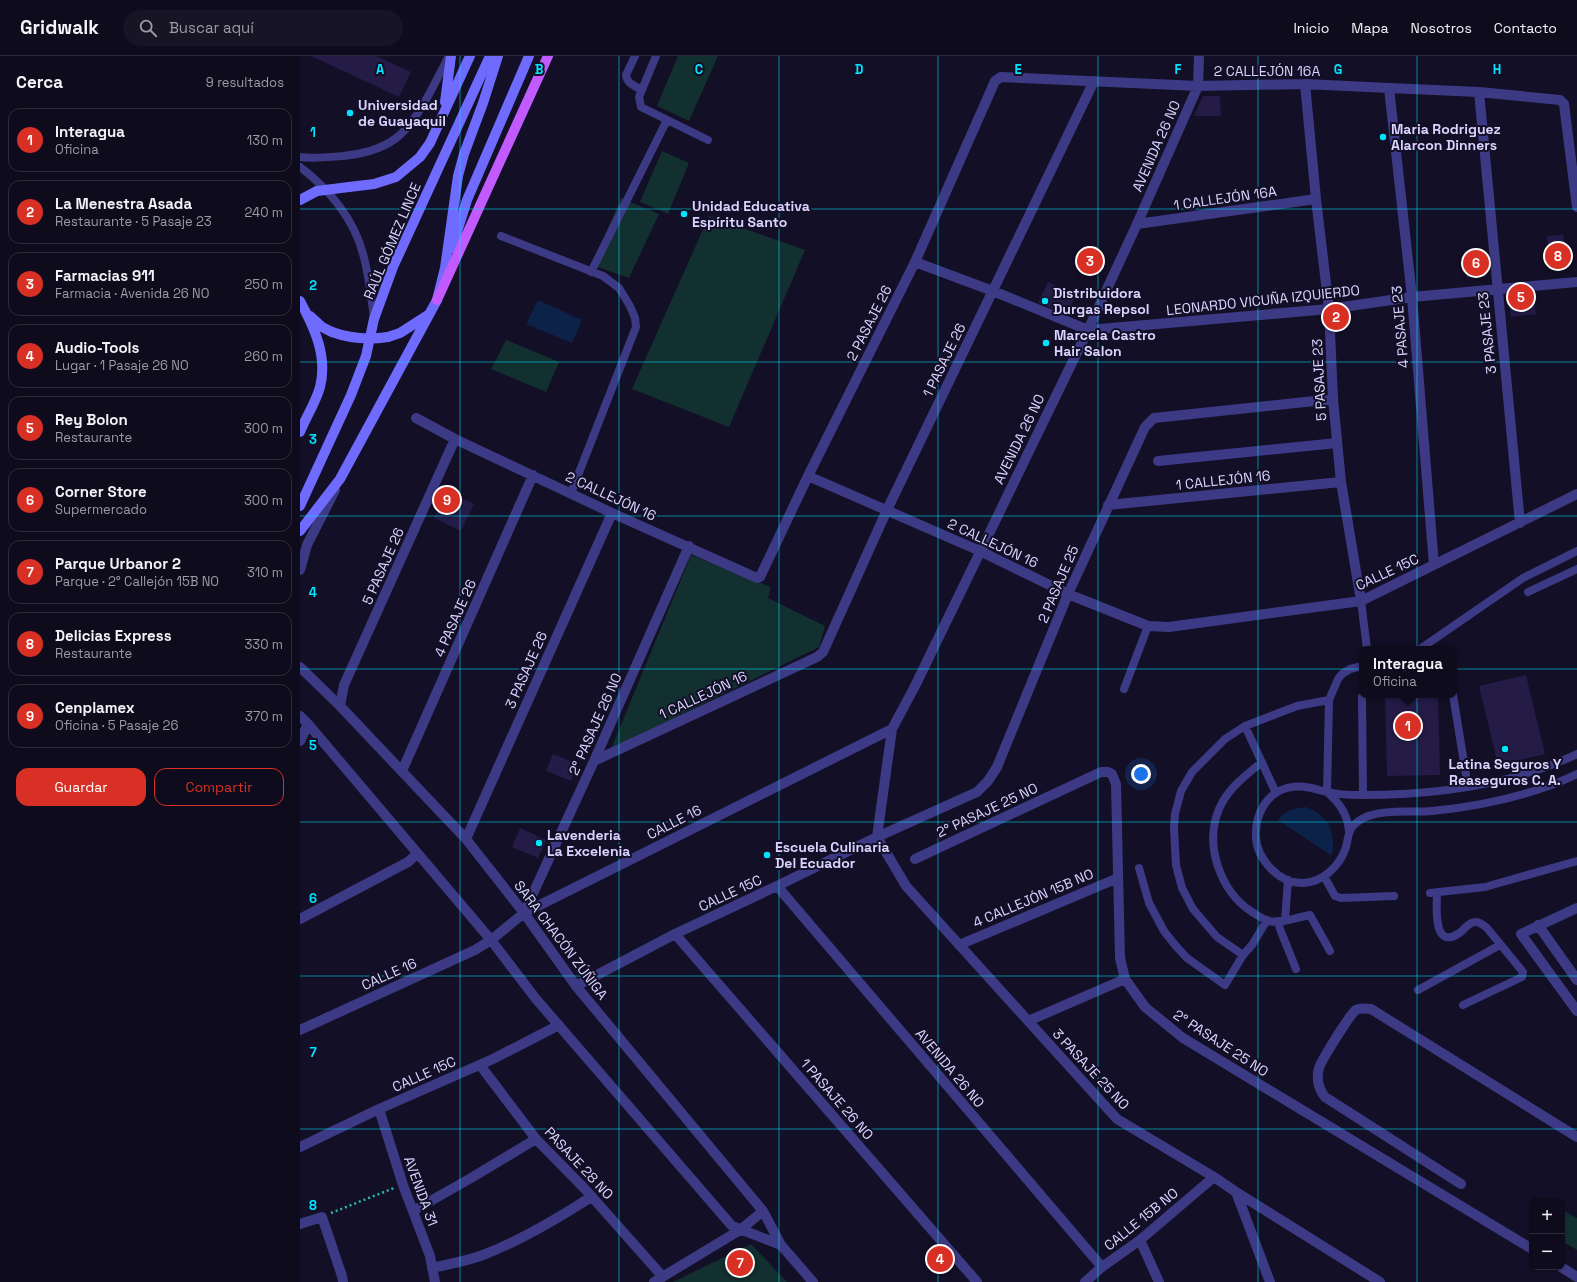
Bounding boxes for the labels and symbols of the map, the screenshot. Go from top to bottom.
text: A [376,61,385,78]
text: B [535,61,544,78]
text: C [695,61,703,78]
text: D [855,61,864,78]
text: E [1014,61,1022,78]
text: F [1175,61,1182,78]
text: G [1334,61,1342,78]
text: H [1493,61,1501,78]
street label: 2 CALLEJÓN 16A [1214,62,1320,80]
place label: Universidad de Guayaquil [358,96,446,130]
street label: AVENIDA 26 NO [1128,98,1184,194]
marker: Universidad de Guayaquil [345,108,355,118]
place label: Maria Rodriguez Alarcon Dinners [1391,120,1501,154]
text: 1 [310,124,316,141]
marker: Maria Rodriguez Alarcon Dinners [1378,132,1388,142]
street label: RAÚL GÓMEZ LINCE [359,180,425,302]
street label: 1 CALLEJÓN 16A [1172,182,1278,214]
place label: Unidad Educativa Espíritu Santo [692,197,810,231]
marker: Unidad Educativa Espíritu Santo [679,209,689,219]
pin: 8 [1545,241,1571,271]
pin: 3 [1077,246,1103,276]
pin: 6 [1463,248,1489,278]
text: 2 [309,277,317,294]
street label: LEONARDO VICUÑA IZQUIERDO [1165,281,1361,319]
street label: 2 PASAJE 26 [842,282,896,364]
pin: 5 [1508,282,1534,312]
place label: Distribuidora Durgas Repsol [1053,284,1150,318]
street label: 4 PASAJE 23 [1387,285,1413,369]
street label: 3 PASAJE 23 [1474,291,1500,375]
marker: Distribuidora Durgas Repsol [1040,296,1050,306]
pin: 2 [1323,302,1349,332]
street label: 1 PASAJE 26 [918,320,970,400]
place label: Marcela Castro Hair Salon [1054,326,1156,360]
marker: Marcela Castro Hair Salon [1041,338,1051,348]
street label: 5 PASAJE 23 [1308,338,1330,422]
street label: AVENIDA 26 NO [989,391,1049,487]
text: 3 [309,431,317,448]
street label: 1 CALLEJÓN 16 [1175,466,1271,494]
street label: 2 CALLEJÓN 16 [563,467,659,525]
pin: 9 [434,485,460,515]
street label: 2 CALLEJÓN 16 [945,514,1041,572]
street label: 5 PASAJE 26 [358,525,408,607]
street label: 2 PASAJE 25 [1034,543,1082,625]
street label: CALLE 15C [1353,550,1421,594]
street label: 4 PASAJE 26 [430,576,480,660]
text: 4 [309,584,317,601]
street label: 3 PASAJE 26 [501,629,551,711]
street label: 1 CALLEJÓN 16 [656,667,750,723]
street label: 2° PASAJE 26 NO [564,670,626,778]
pin: 1 [1395,711,1421,741]
text: 5 [309,737,317,754]
marker: Latina Seguros Y Reaseguros C. A. [1500,744,1510,754]
place label: Latina Seguros Y Reaseguros C. A. [1448,755,1562,789]
your location [1131,764,1151,784]
street label: 2° PASAJE 25 NO [933,779,1041,841]
street label: CALLE 16 [644,801,704,843]
place label: Lavenderia La Excelenia [547,826,630,860]
marker: Lavenderia La Excelenia [534,838,544,848]
place label: Escuela Culinaria Del Ecuador [775,838,890,872]
marker: Escuela Culinaria Del Ecuador [762,850,772,860]
street label: 4 CALLEJÓN 15B NO [970,864,1096,932]
street label: CALLE 15C [696,871,764,915]
street label: SARA CHACÓN ZÚÑIGA [510,877,612,1003]
text: 6 [309,890,317,907]
street label: CALLE 16 [358,954,420,994]
street label: 2° PASAJE 25 NO [1170,1005,1272,1081]
street label: AVENIDA 26 NO [912,1025,988,1111]
street label: 3 PASAJE 25 NO [1049,1025,1133,1113]
text: 7 [309,1044,317,1061]
street label: CALLE 15C [389,1052,459,1096]
street label: 1 PASAJE 26 NO [797,1054,877,1144]
street label: PASAJE 28 NO [541,1123,617,1203]
street label: AVENIDA 31 [400,1154,442,1228]
street label: CALLE 15B NO [1100,1184,1182,1254]
text: 8 [309,1197,317,1214]
pin: 4 [927,1244,953,1274]
pin: 7 [727,1248,753,1278]

